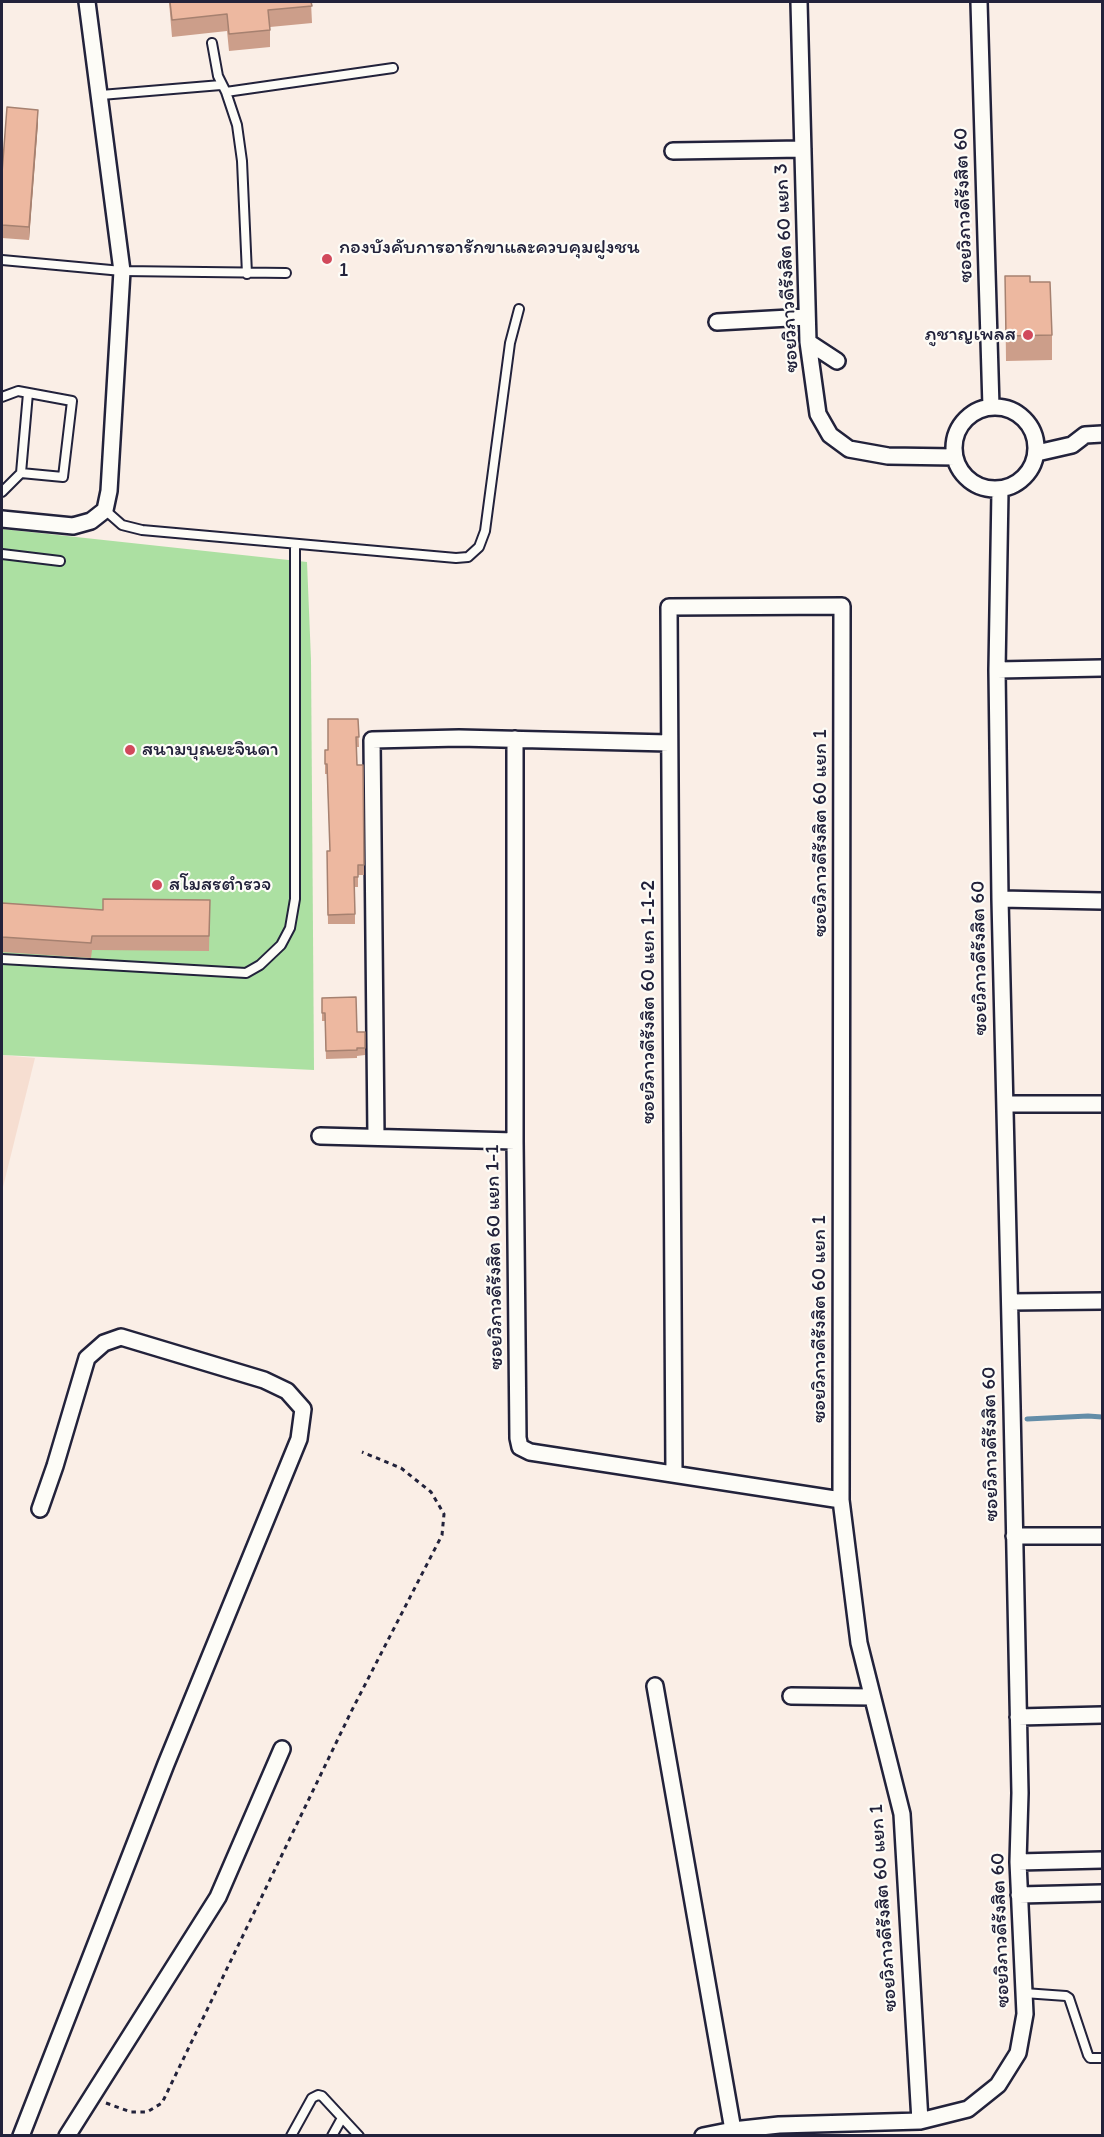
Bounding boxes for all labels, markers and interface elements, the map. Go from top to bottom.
street label: ซอยวิภาวดีรังสิต 60 [949,127,979,283]
street label: ซอยวิภาวดีรังสิต 60 แยก 3 [770,163,804,373]
place label: กองบังคับการอารักขาและควบคุมฝูงชน 1 [339,236,640,283]
marker: กองบังคับการอารักขาและควบคุมฝูงชน 1 [320,252,334,266]
place label: ภูชาญเพลส [925,323,1016,347]
marker: ภูชาญเพลส [1021,328,1035,342]
street label: ซอยวิภาวดีรังสิต 60 แยก 1 [809,729,833,937]
place label: สนามบุณยะจินดา [142,738,279,762]
marker: สนามบุณยะจินดา [123,743,137,757]
place label: สโมสรตำรวจ [169,873,271,897]
marker: สโมสรตำรวจ [150,878,164,892]
street label: ซอยวิภาวดีรังสิต 60 แยก 1-1-2 [637,880,661,1124]
street label: ซอยวิภาวดีรังสิต 60 [967,880,993,1036]
street label: ซอยวิภาวดีรังสิต 60 แยก 1-1 [481,1144,509,1370]
street label: ซอยวิภาวดีรังสิต 60 แยก 1 [808,1215,832,1423]
street label: ซอยวิภาวดีรังสิต 60 [978,1366,1004,1522]
street label: ซอยวิภาวดีรังสิต 60 แยก 1 [865,1804,903,2012]
street label: ซอยวิภาวดีรังสิต 60 [986,1852,1016,2008]

